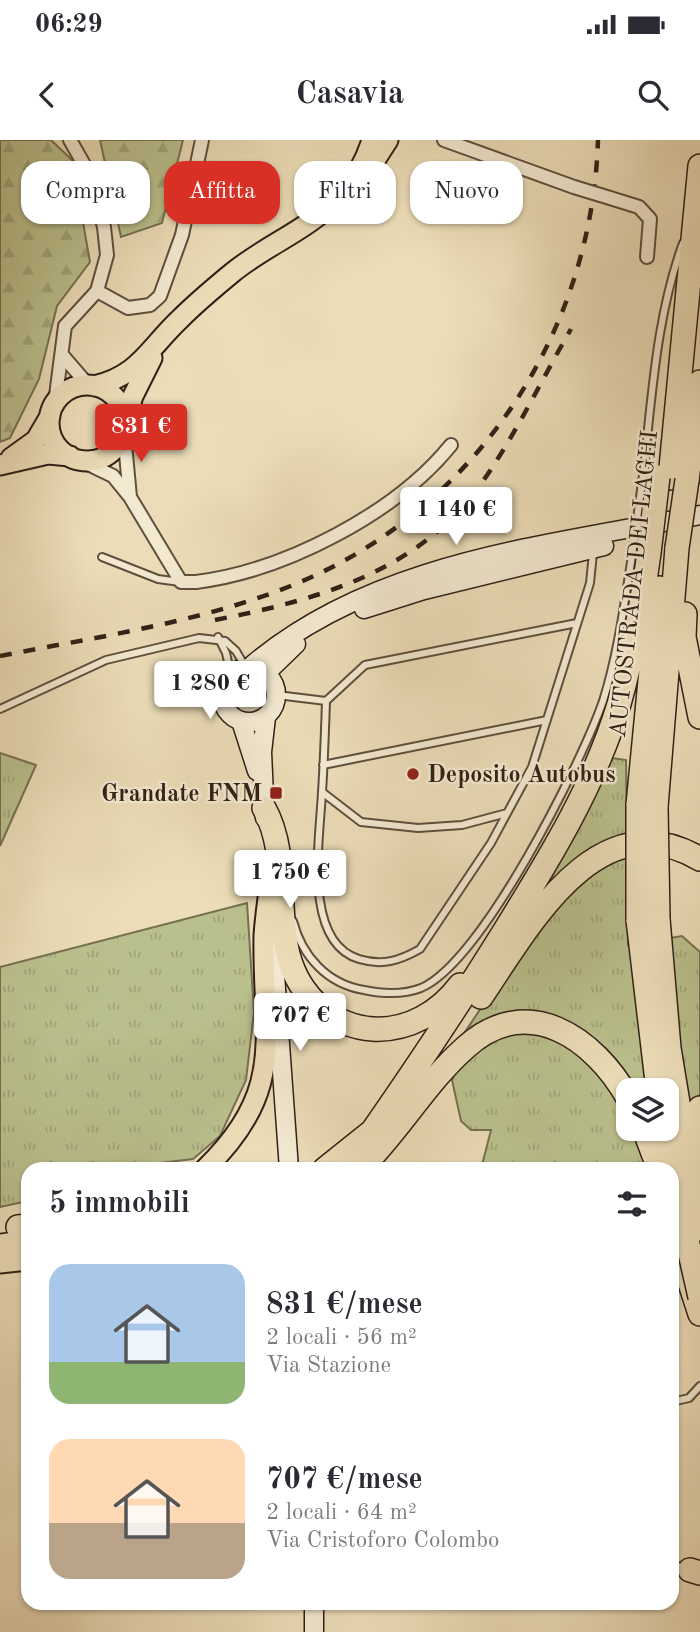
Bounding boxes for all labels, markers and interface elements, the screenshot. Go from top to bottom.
text: 06:29 [35,12,103,38]
icon: back [28,76,66,114]
icon: search [634,76,672,114]
text: Casavia [296,79,404,111]
chip: Compra [21,161,150,224]
chip: Affitta [164,161,280,224]
chip: Filtri [294,161,396,224]
chip: Nuovo [410,161,523,224]
pin: 831 € [92,404,190,464]
text: 831 € [111,415,171,438]
street label: AUTOSTRADA DEI LAGHI [607,429,663,739]
pin: 1 140 € [391,488,521,547]
text: 1 140 € [416,498,496,521]
pin: 1 280 € [145,662,275,721]
text: 1 280 € [170,672,250,695]
place label: Deposito Autobus [427,764,616,788]
marker: Deposito Autobus [405,766,421,782]
place label: Grandate FNM [101,783,262,807]
marker: Grandate FNM [268,785,284,801]
pin: 1 750 € [225,850,355,910]
text: 1 750 € [250,861,330,884]
pin: 707 € [251,993,349,1053]
text: 707 € [270,1004,330,1027]
map controls [616,1078,679,1141]
button: layers [616,1078,679,1141]
icon: filters [613,1185,651,1223]
text: 5 immobili [49,1189,190,1219]
text: 831 €/mese [266,1290,423,1320]
icon: home [105,1292,189,1376]
text: 2 locali · 56 m² [266,1326,417,1349]
text: Via Stazione [266,1354,391,1377]
text: 707 €/mese [266,1465,423,1495]
icon: home [105,1467,189,1551]
text: 2 locali · 64 m² [266,1501,417,1524]
text: Via Cristoforo Colombo [266,1529,499,1552]

